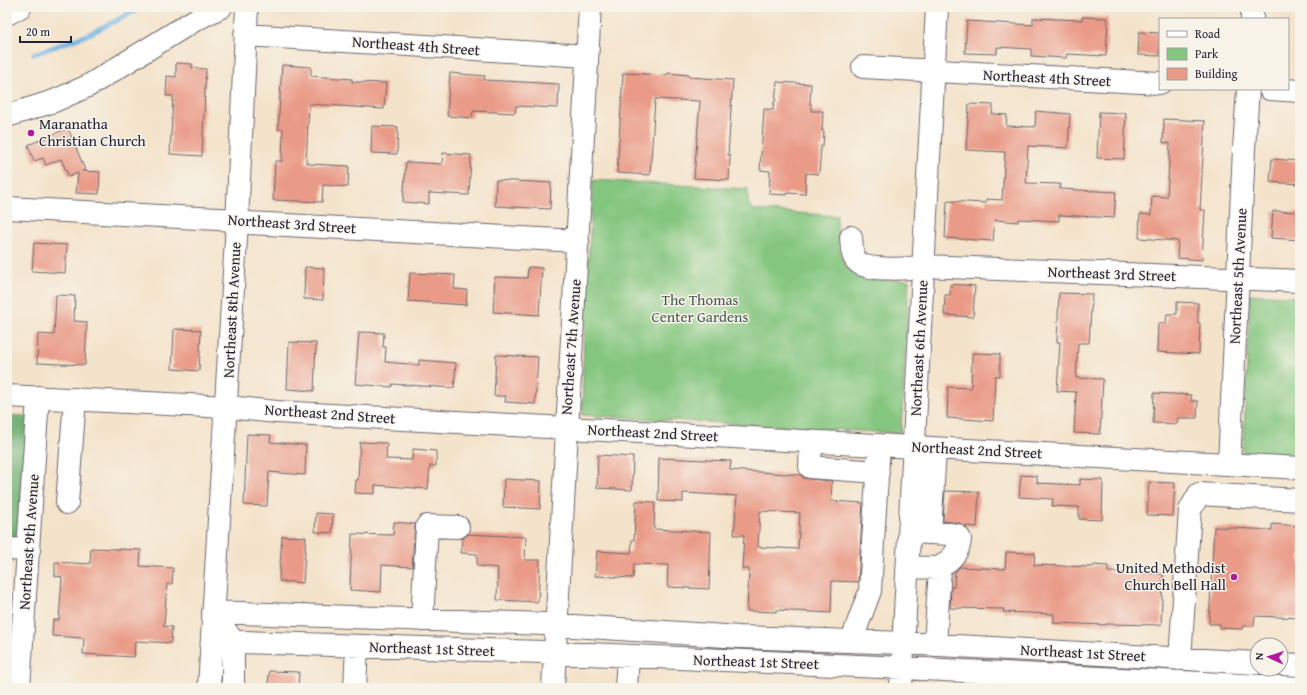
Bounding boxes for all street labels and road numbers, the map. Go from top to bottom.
street label: Northeast 4th Street [351,31,481,60]
street label: Northeast 4th Street [982,64,1112,91]
street label: Northeast 5th Avenue [1223,207,1252,345]
street label: Northeast 3rd Street [227,209,358,239]
street label: Northeast 8th Avenue [217,241,246,379]
street label: Northeast 3rd Street [1047,261,1177,286]
street label: Northeast 7th Avenue [555,278,586,416]
street label: Northeast 6th Avenue [904,279,933,417]
street label: Northeast 2nd Street [264,398,397,429]
street label: Northeast 2nd Street [587,419,720,446]
street label: Northeast 2nd Street [911,436,1044,463]
street label: Northeast 9th Avenue [13,473,44,611]
street label: Northeast 1st Street [369,636,496,661]
street label: Northeast 1st Street [1020,639,1147,666]
street label: Northeast 1st Street [693,649,820,674]

